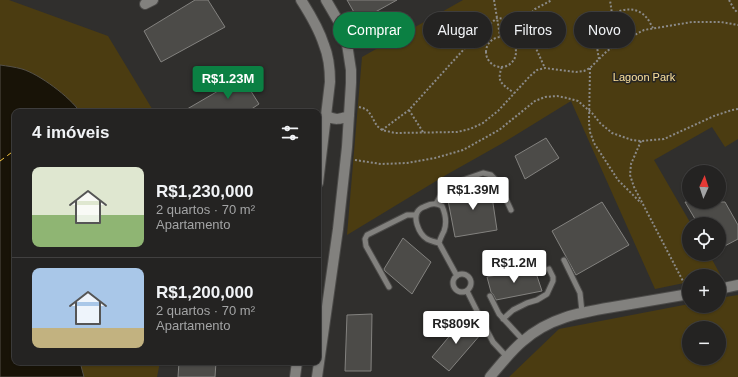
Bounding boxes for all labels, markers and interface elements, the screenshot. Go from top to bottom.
chip: Comprar [333,12,415,48]
chip: Alugar [423,12,492,48]
chip: Filtros [500,12,566,48]
chip: Novo [574,12,635,48]
pin: R$1.23M [191,66,265,100]
text: R$1.23M [202,71,254,86]
park label: Lagoon Park [613,71,676,83]
icon: filters [279,122,301,144]
text: 4 imóveis [32,123,110,142]
north arrow [682,165,726,209]
map controls [682,165,726,365]
pin: R$1.39M [436,177,510,211]
text: R$1,230,000 [156,182,253,201]
text: R$1.39M [447,182,499,197]
icon: home [64,183,112,231]
text: 2 quartos · 70 m² [156,202,255,217]
text: Apartamento [156,217,230,232]
button: locate [682,217,726,261]
pin: R$1.2M [481,250,547,284]
text: R$1.2M [491,255,537,270]
button: + [682,269,726,313]
text: R$1,200,000 [156,283,253,302]
icon: home [64,284,112,332]
text: 2 quartos · 70 m² [156,303,255,318]
pin: R$809K [423,311,489,345]
text: R$809K [432,316,480,331]
text: Apartamento [156,318,230,333]
button: − [682,321,726,365]

